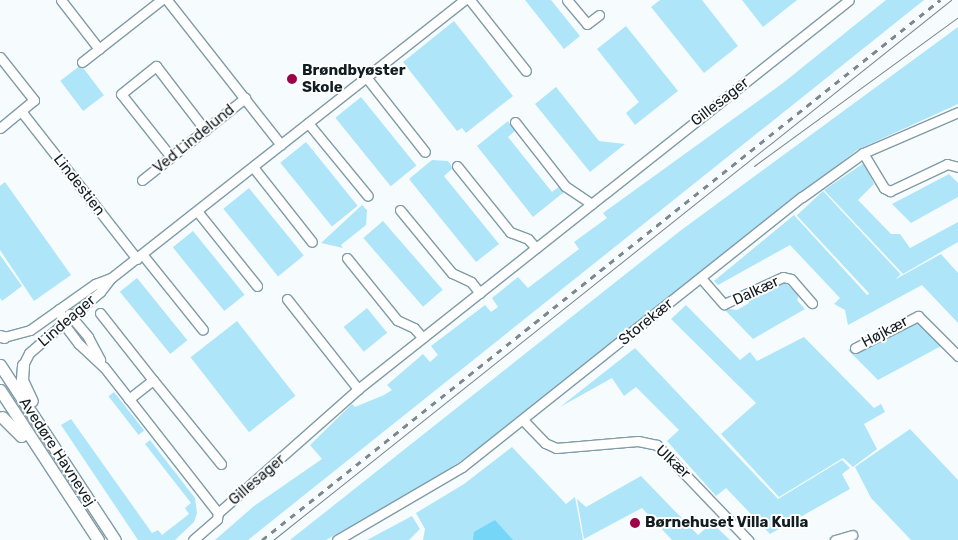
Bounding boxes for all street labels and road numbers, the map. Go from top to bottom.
street label: Gillesager [687,74,753,130]
street label: Ved Lindelund [150,101,238,177]
street label: Lindestien [49,151,109,219]
street label: Dalkær [730,273,782,309]
street label: Lindeager [35,291,99,351]
street label: Storekær [615,295,677,349]
street label: Højkær [859,312,911,352]
street label: Avedøre Havnevej [15,394,99,510]
street label: Ulkær [652,442,694,482]
street label: Gillesager [225,451,289,509]

